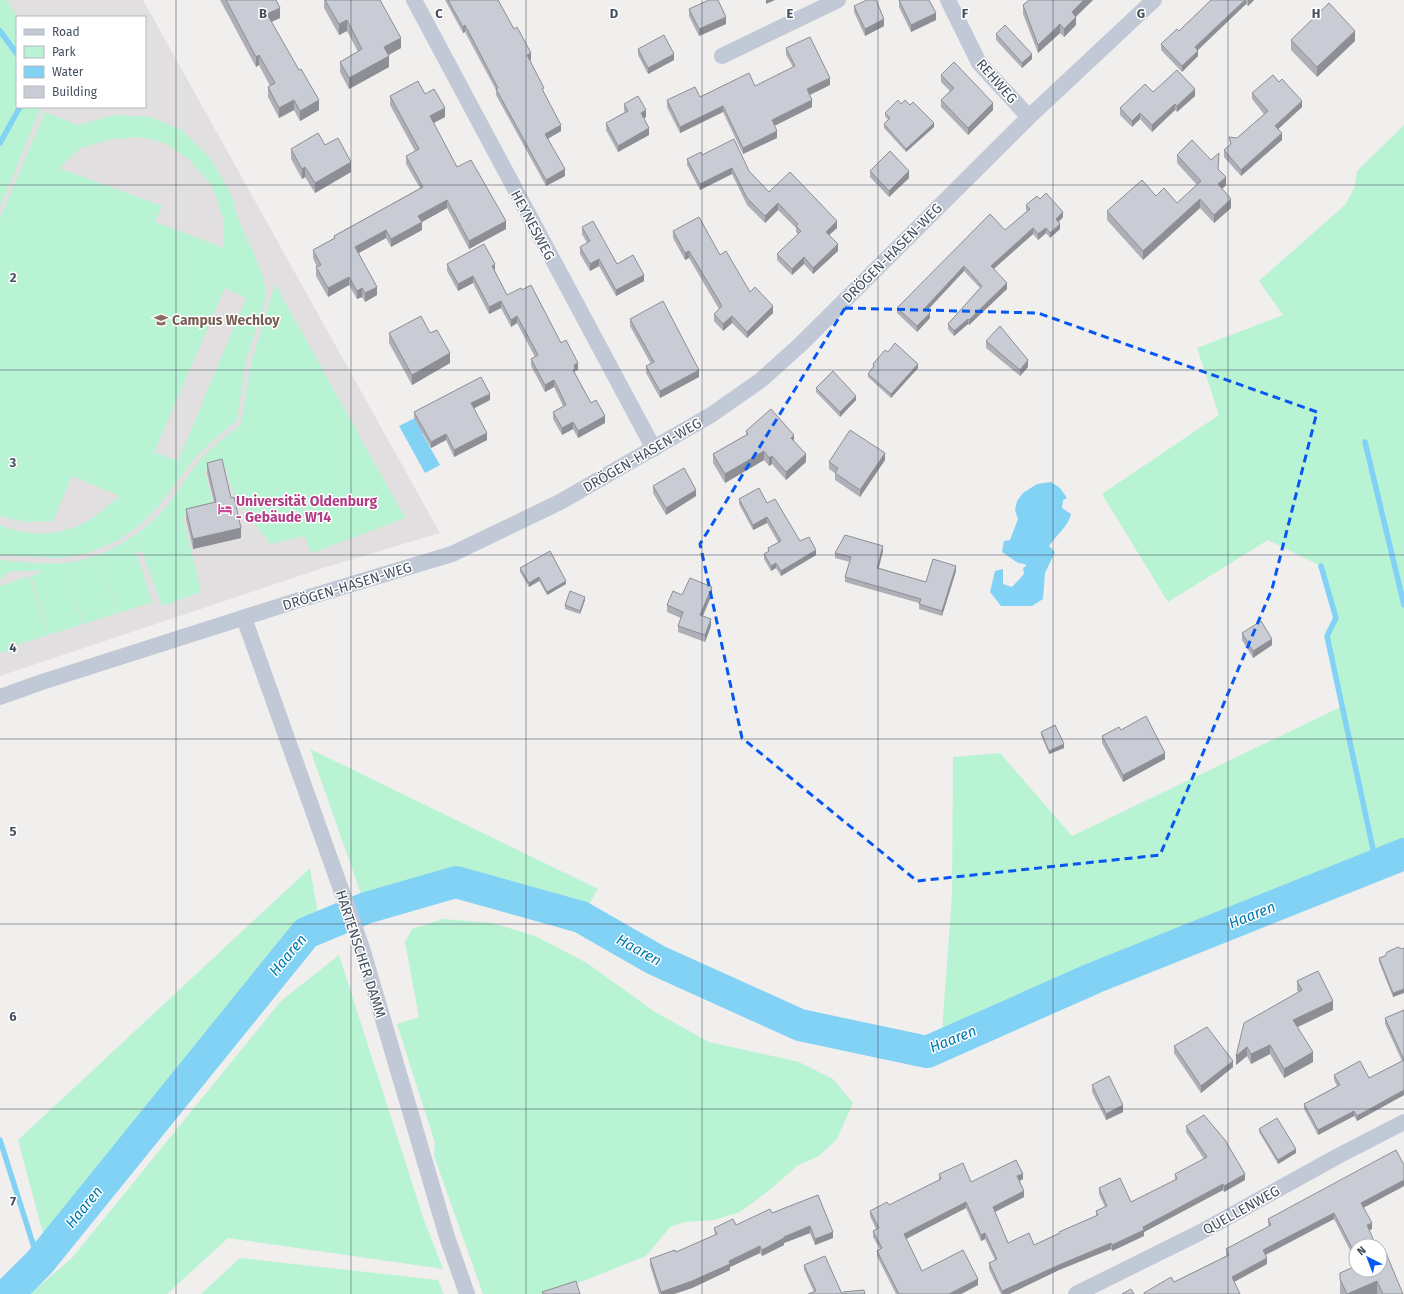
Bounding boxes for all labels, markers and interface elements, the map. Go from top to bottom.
text: B [259,6,267,21]
text: C [435,6,443,21]
text: D [610,6,619,21]
text: E [787,6,794,21]
text: F [962,6,969,21]
text: G [1137,6,1145,21]
text: H [1312,6,1320,21]
legend [16,16,146,108]
text: Road [52,25,80,39]
text: Park [52,45,76,59]
street label: REHWEG [973,56,1020,107]
text: Water [52,65,84,79]
text: Building [52,85,98,99]
street label: HEYNESWEG [507,187,558,263]
street label: DRÖGEN-HASEN-WEG [838,199,946,307]
text: 2 [10,270,17,285]
school or university icon: Campus Wechloy [153,312,169,328]
place label: Campus Wechloy [172,312,280,329]
street label: DRÖGEN-HASEN-WEG [579,414,705,496]
text: 3 [9,455,17,470]
place label: Universität Oldenburg - Gebäude W14 [236,493,378,526]
hotel icon: Universität Oldenburg - Gebäude W14 [217,501,233,517]
street label: DRÖGEN-HASEN-WEG [280,558,414,614]
text: 4 [9,640,17,655]
text: 5 [10,824,17,839]
street label: HARTENSCHER DAMM [332,888,389,1020]
water label: Haaren [1226,897,1278,933]
water label: Haaren [265,930,311,980]
water label: Haaren [613,930,665,970]
text: 6 [9,1009,17,1024]
water label: Haaren [927,1021,979,1057]
water label: Haaren [62,1182,106,1232]
street label: QUELLENWEG [1200,1182,1283,1239]
text: 7 [10,1194,16,1209]
north arrow [1348,1238,1388,1278]
text: N [1355,1244,1369,1258]

